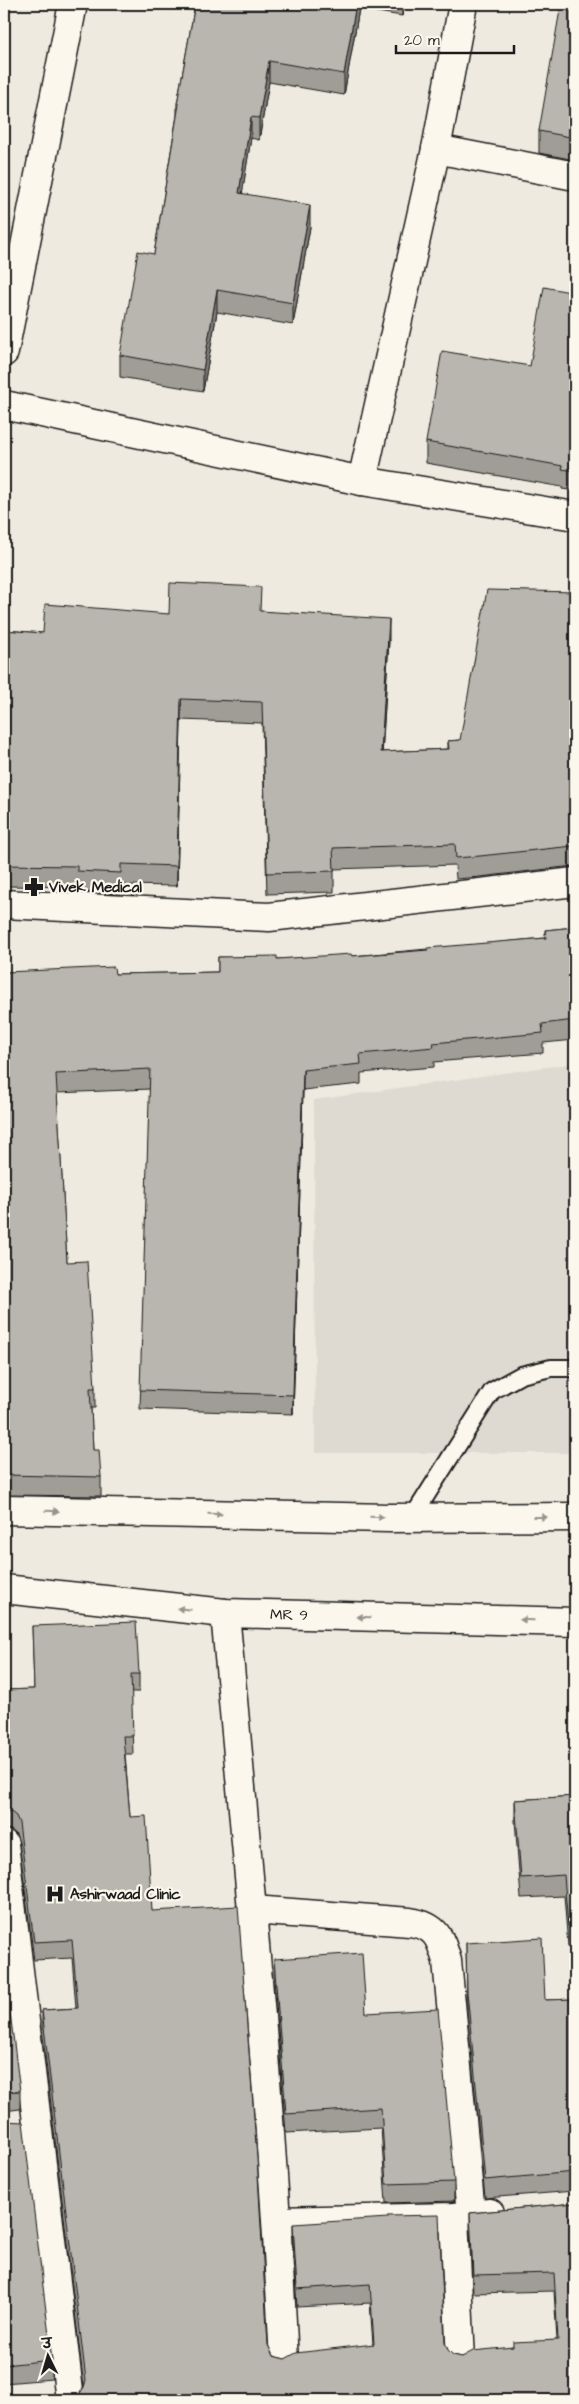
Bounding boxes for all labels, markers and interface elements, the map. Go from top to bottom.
scale bar [396,22,514,54]
text: 20 m [404,30,440,51]
pharmacy icon: Vivek Medical [23,876,45,898]
place label: Vivek Medical [48,877,142,898]
one-way arrow [45,1507,61,1515]
one-way arrow [207,1510,223,1518]
one-way arrow [532,1513,548,1521]
one-way arrow [370,1514,386,1522]
street label: MR 9 [270,1604,308,1626]
one-way arrow [176,1605,192,1613]
one-way arrow [356,1612,372,1620]
one-way arrow [518,1616,534,1624]
hospital icon: Ashirwaad Clinic [44,1883,66,1905]
place label: Ashirwaad Clinic [70,1884,181,1905]
north arrow [22,2332,72,2382]
text: उ [39,2334,54,2355]

